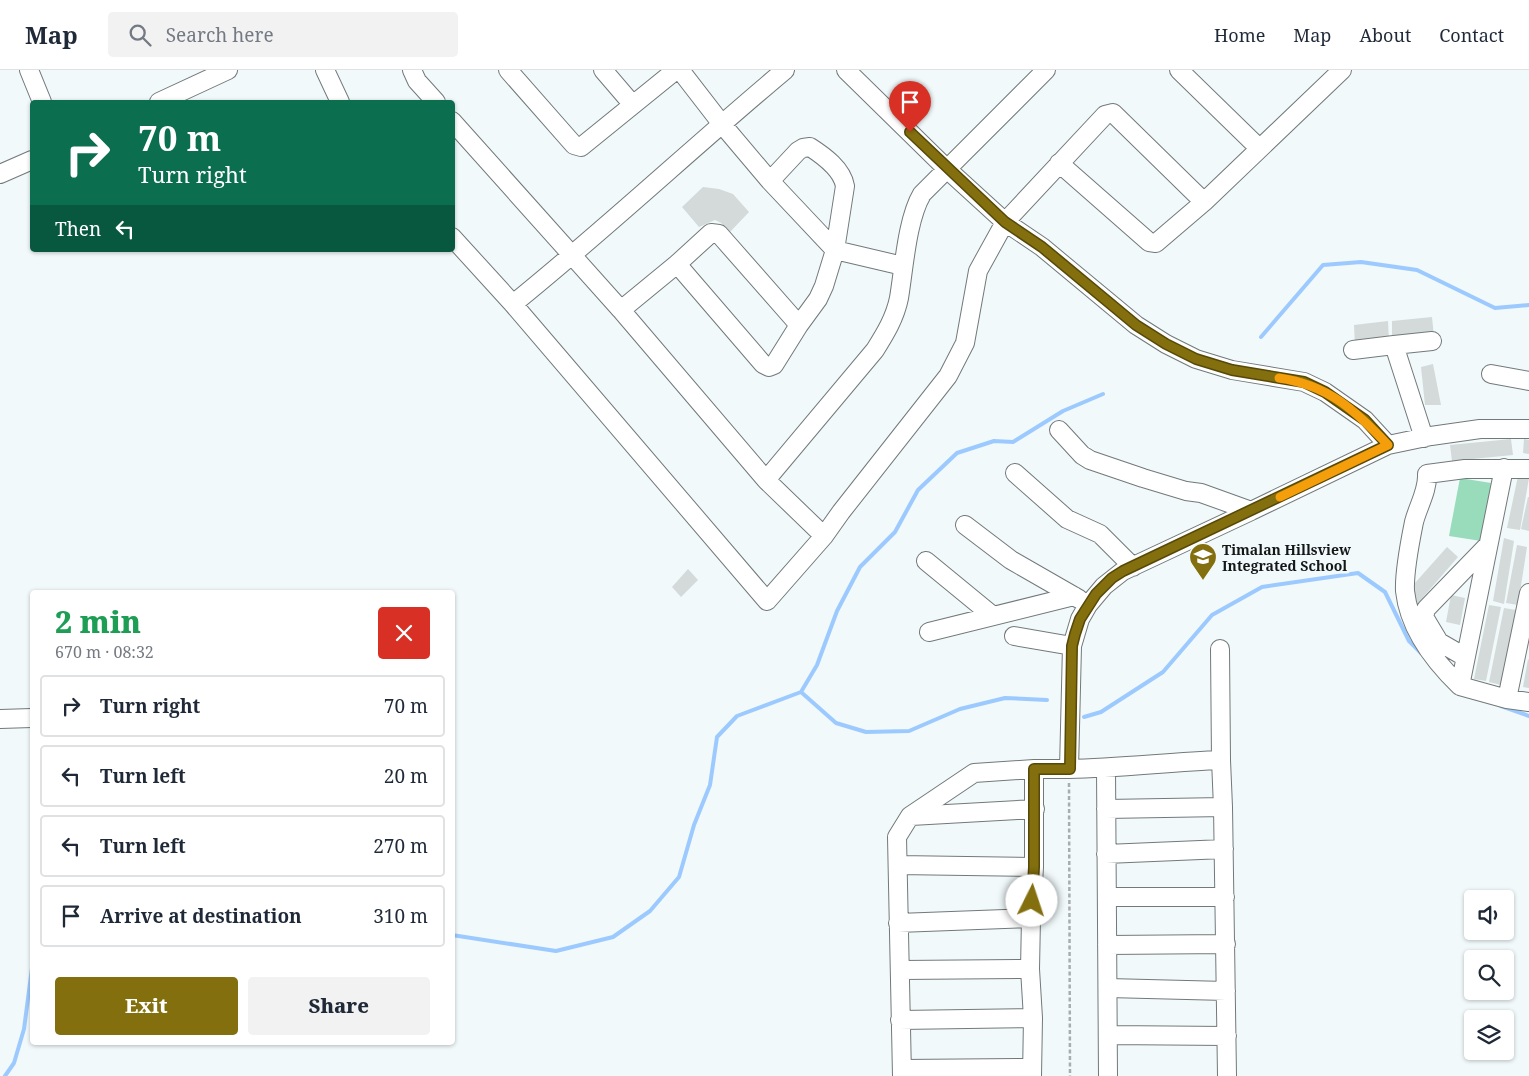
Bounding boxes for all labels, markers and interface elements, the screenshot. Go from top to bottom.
search box [108,12,458,57]
text: Map [25,18,78,51]
icon: search [126,21,154,49]
text: Search here [166,22,274,48]
text: Home [1214,23,1265,47]
text: Map [1293,23,1331,47]
text: About [1359,23,1411,47]
text: Contact [1439,23,1504,47]
pin [889,81,931,132]
icon: arrive [896,88,924,116]
text: 70 m [138,114,221,161]
icon: right [55,120,120,185]
text: Turn right [138,159,247,189]
icon: left [111,215,139,243]
text: Then [55,216,101,242]
place label: Timalan Hillsview Integrated School [1222,540,1351,575]
school or university icon: Timalan Hillsview Integrated School [1188,542,1218,581]
text: 2 min [55,601,141,642]
button: close [378,607,430,659]
text: 670 m · 08:32 [55,641,154,663]
icon: right [57,692,85,720]
text: Turn right [100,693,200,719]
text: 70 m [384,693,428,719]
icon: left [57,762,85,790]
text: Turn left [100,763,186,789]
text: 20 m [384,763,428,789]
icon: left [57,832,85,860]
text: Turn left [100,833,186,859]
text: 270 m [373,833,428,859]
position arrow [1005,874,1057,926]
map controls [1464,890,1514,1060]
button: sound [1464,890,1514,940]
icon: arrive [57,902,85,930]
text: Arrive at destination [100,903,302,929]
text: 310 m [373,903,428,929]
button: search [1464,950,1514,1000]
button: Exit [55,977,238,1035]
button: Share [248,977,430,1035]
button: layers [1464,1010,1514,1060]

